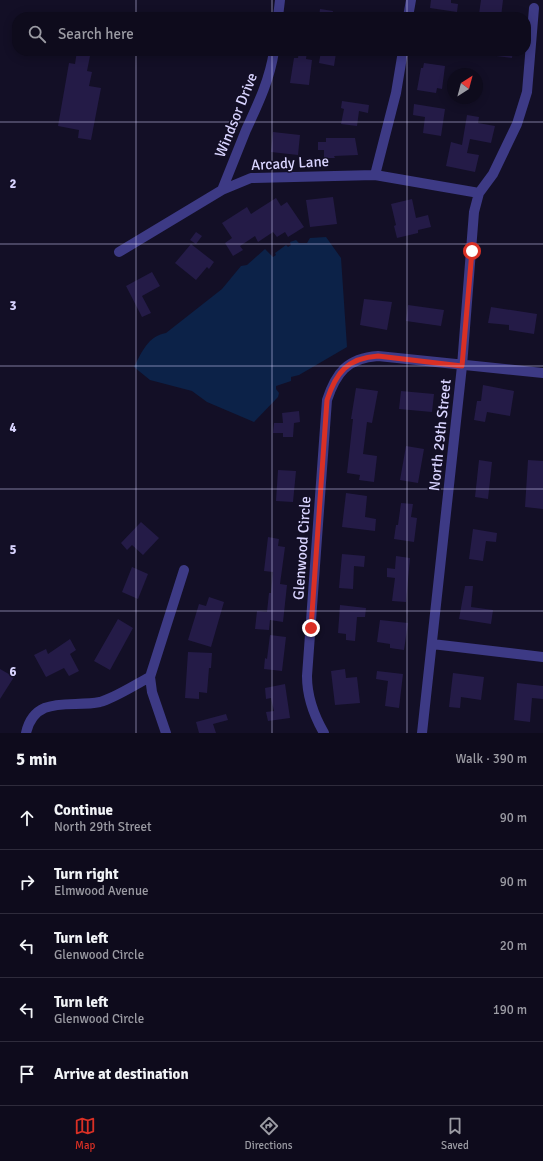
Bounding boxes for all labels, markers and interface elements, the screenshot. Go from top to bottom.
search box [12,12,531,56]
icon: search [26,23,48,45]
text: Search here [58,25,134,43]
north arrow [447,68,483,104]
street label: Windsor Drive [211,70,261,160]
street label: Arcady Lane [250,152,330,174]
text: 2 [9,176,17,192]
route start [463,242,481,260]
text: 3 [9,298,17,314]
street label: North 29th Street [425,378,455,492]
text: 4 [9,420,17,436]
street label: Glenwood Circle [289,495,315,601]
text: 5 [9,542,17,558]
route end [302,619,320,637]
text: 6 [9,664,17,680]
text: 5 min [16,749,57,770]
text: Walk · 390 m [456,751,527,767]
text: Continue [54,801,113,819]
icon: ahead [16,807,38,829]
text: 90 m [500,810,527,826]
text: North 29th Street [54,819,152,835]
text: Turn right [54,865,119,883]
icon: right [16,871,38,893]
text: 90 m [500,874,527,890]
text: Elmwood Avenue [54,883,149,899]
text: Turn left [54,929,108,947]
icon: left [16,935,38,957]
text: 20 m [500,938,527,954]
text: Glenwood Circle [54,947,144,963]
text: Turn left [54,993,108,1011]
icon: left [16,999,38,1021]
text: 190 m [493,1002,527,1018]
text: Glenwood Circle [54,1011,144,1027]
icon: arrive [16,1063,38,1085]
text: Arrive at destination [54,1065,189,1083]
tab: Map [74,1115,96,1152]
tab: Directions [245,1115,293,1152]
tab: Saved [441,1115,469,1152]

